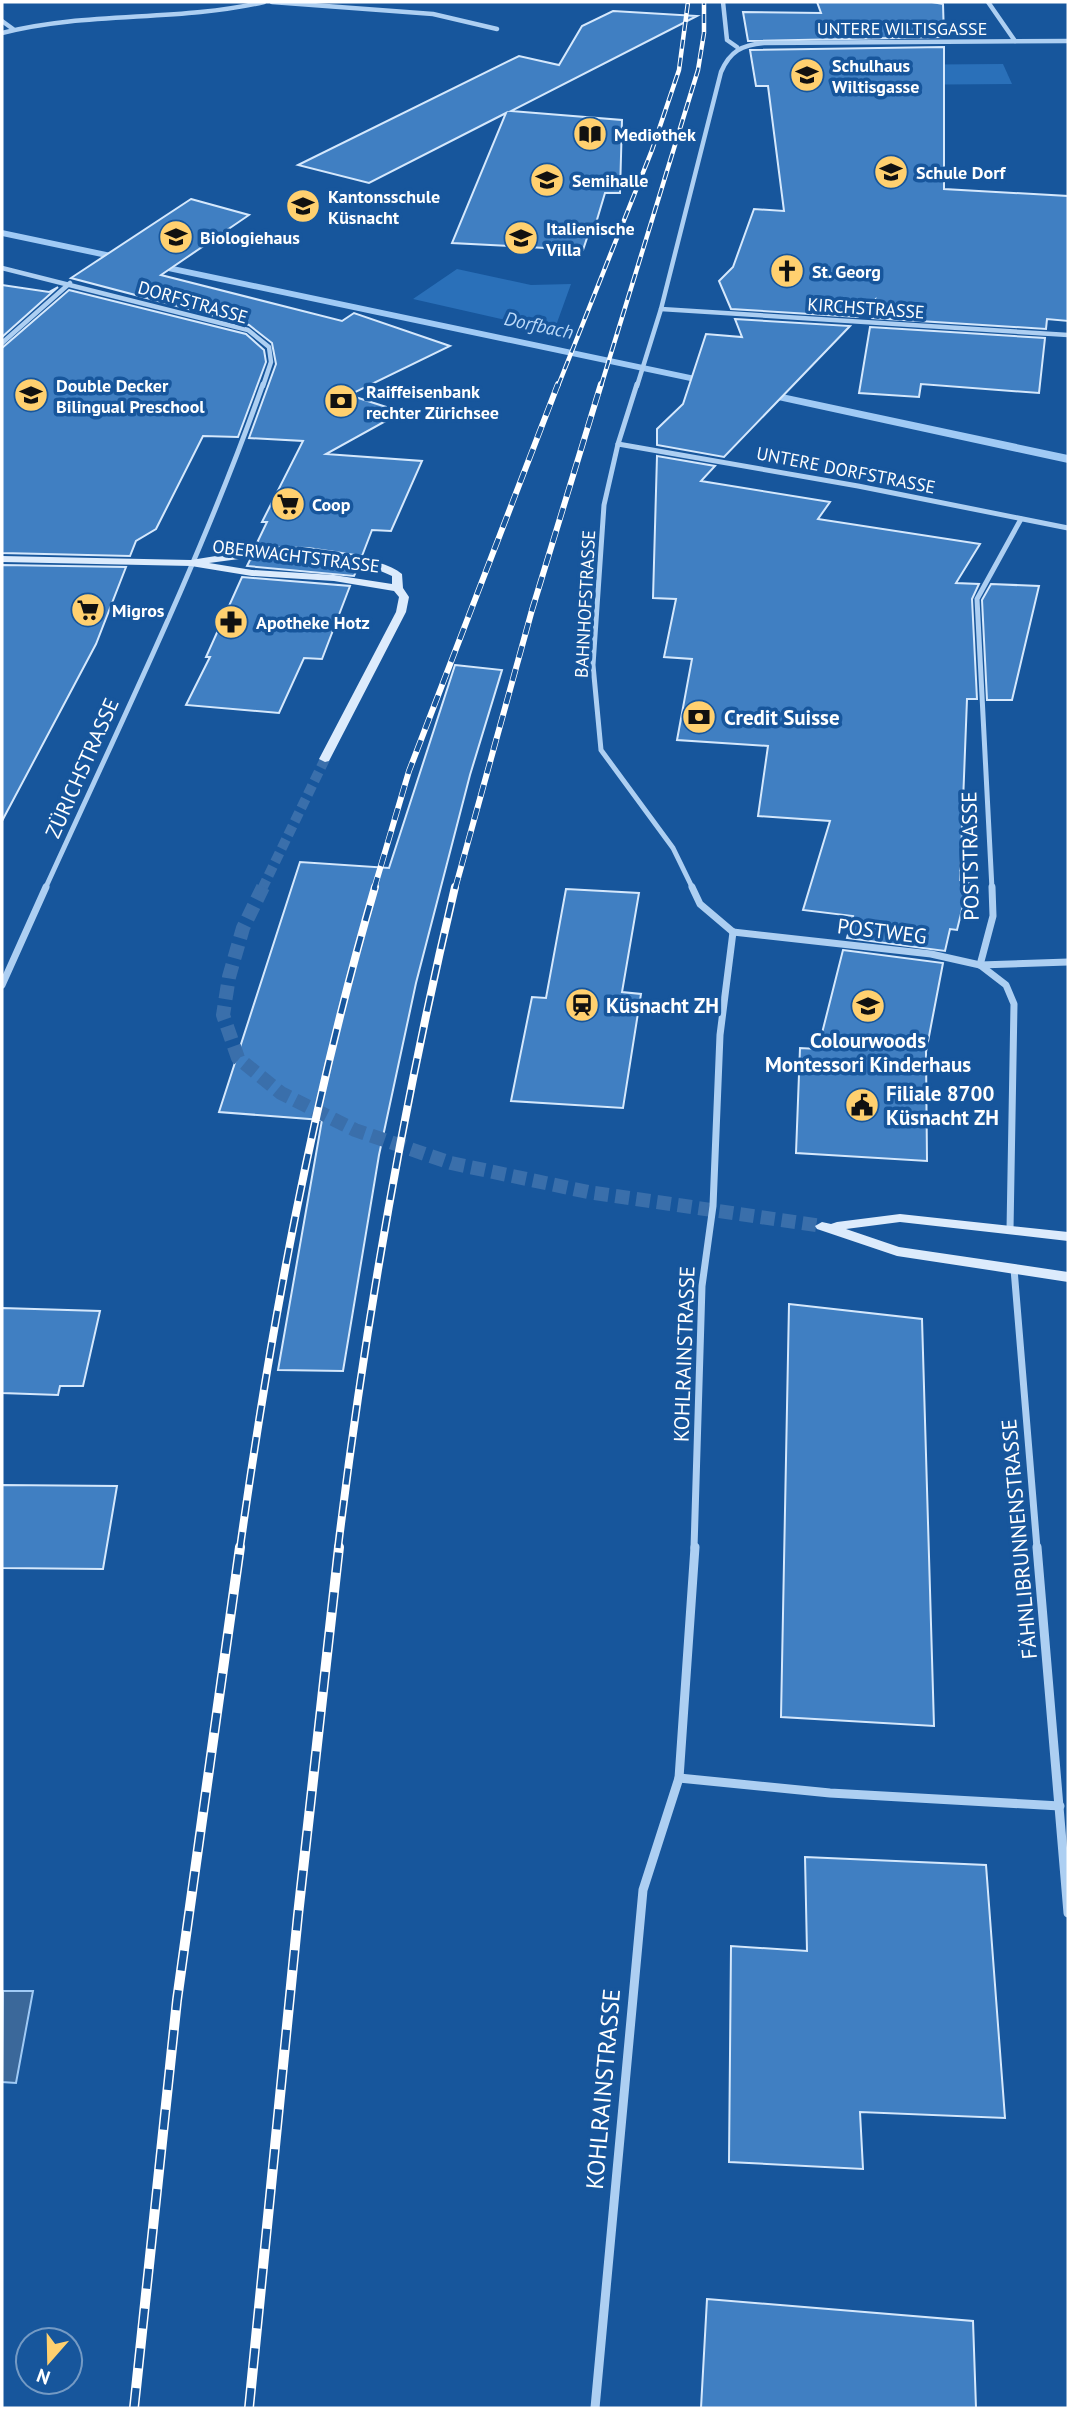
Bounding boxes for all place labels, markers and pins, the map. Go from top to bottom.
place label: Schulhaus Wiltisgasse [832,54,919,98]
school or university icon: Schulhaus Wiltisgasse [788,56,826,94]
library icon: Mediothek [571,115,609,153]
place label: Mediothek [614,123,696,146]
school or university icon: Schule Dorf [872,153,910,191]
school or university icon: Semihalle [528,161,566,199]
place label: Schule Dorf [916,161,1006,184]
place label: Semihalle [572,169,648,192]
place label: Kantonsschule Küsnacht [328,185,440,229]
school or university icon: Kantonsschule Küsnacht [284,187,322,225]
place label: Italienische Villa [545,217,635,261]
school or university icon: Biologiehaus [157,218,195,256]
school or university icon: Italienische Villa [502,219,540,257]
place label: Biologiehaus [200,226,300,249]
church icon: St. Georg [768,252,806,290]
place label: St. Georg [812,260,881,283]
place label: Double Decker Bilingual Preschool [56,374,205,418]
school or university icon: Double Decker Bilingual Preschool [12,376,50,414]
place label: Raiffeisenbank rechter Zürichsee [366,380,499,424]
bank icon: Raiffeisenbank rechter Zürichsee [322,382,360,420]
supermarket icon: Coop [269,485,307,523]
place label: Coop [312,493,351,516]
supermarket icon: Migros [69,591,107,629]
place label: Migros [112,599,165,622]
pharmacy icon: Apotheke Hotz [212,603,250,641]
place label: Apotheke Hotz [256,611,370,634]
bank icon: Credit Suisse [680,698,718,736]
place label: Credit Suisse [724,704,840,731]
station icon: Küsnacht ZH [563,986,601,1024]
school or university icon: Colourwoods Montessori Kinderhaus [849,987,887,1025]
place label: Küsnacht ZH [606,992,719,1019]
place label: Colourwoods Montessori Kinderhaus [765,1027,971,1078]
place label: Filiale 8700 Küsnacht ZH [886,1080,999,1131]
public building icon: Filiale 8700 Küsnacht ZH [843,1086,881,1124]

